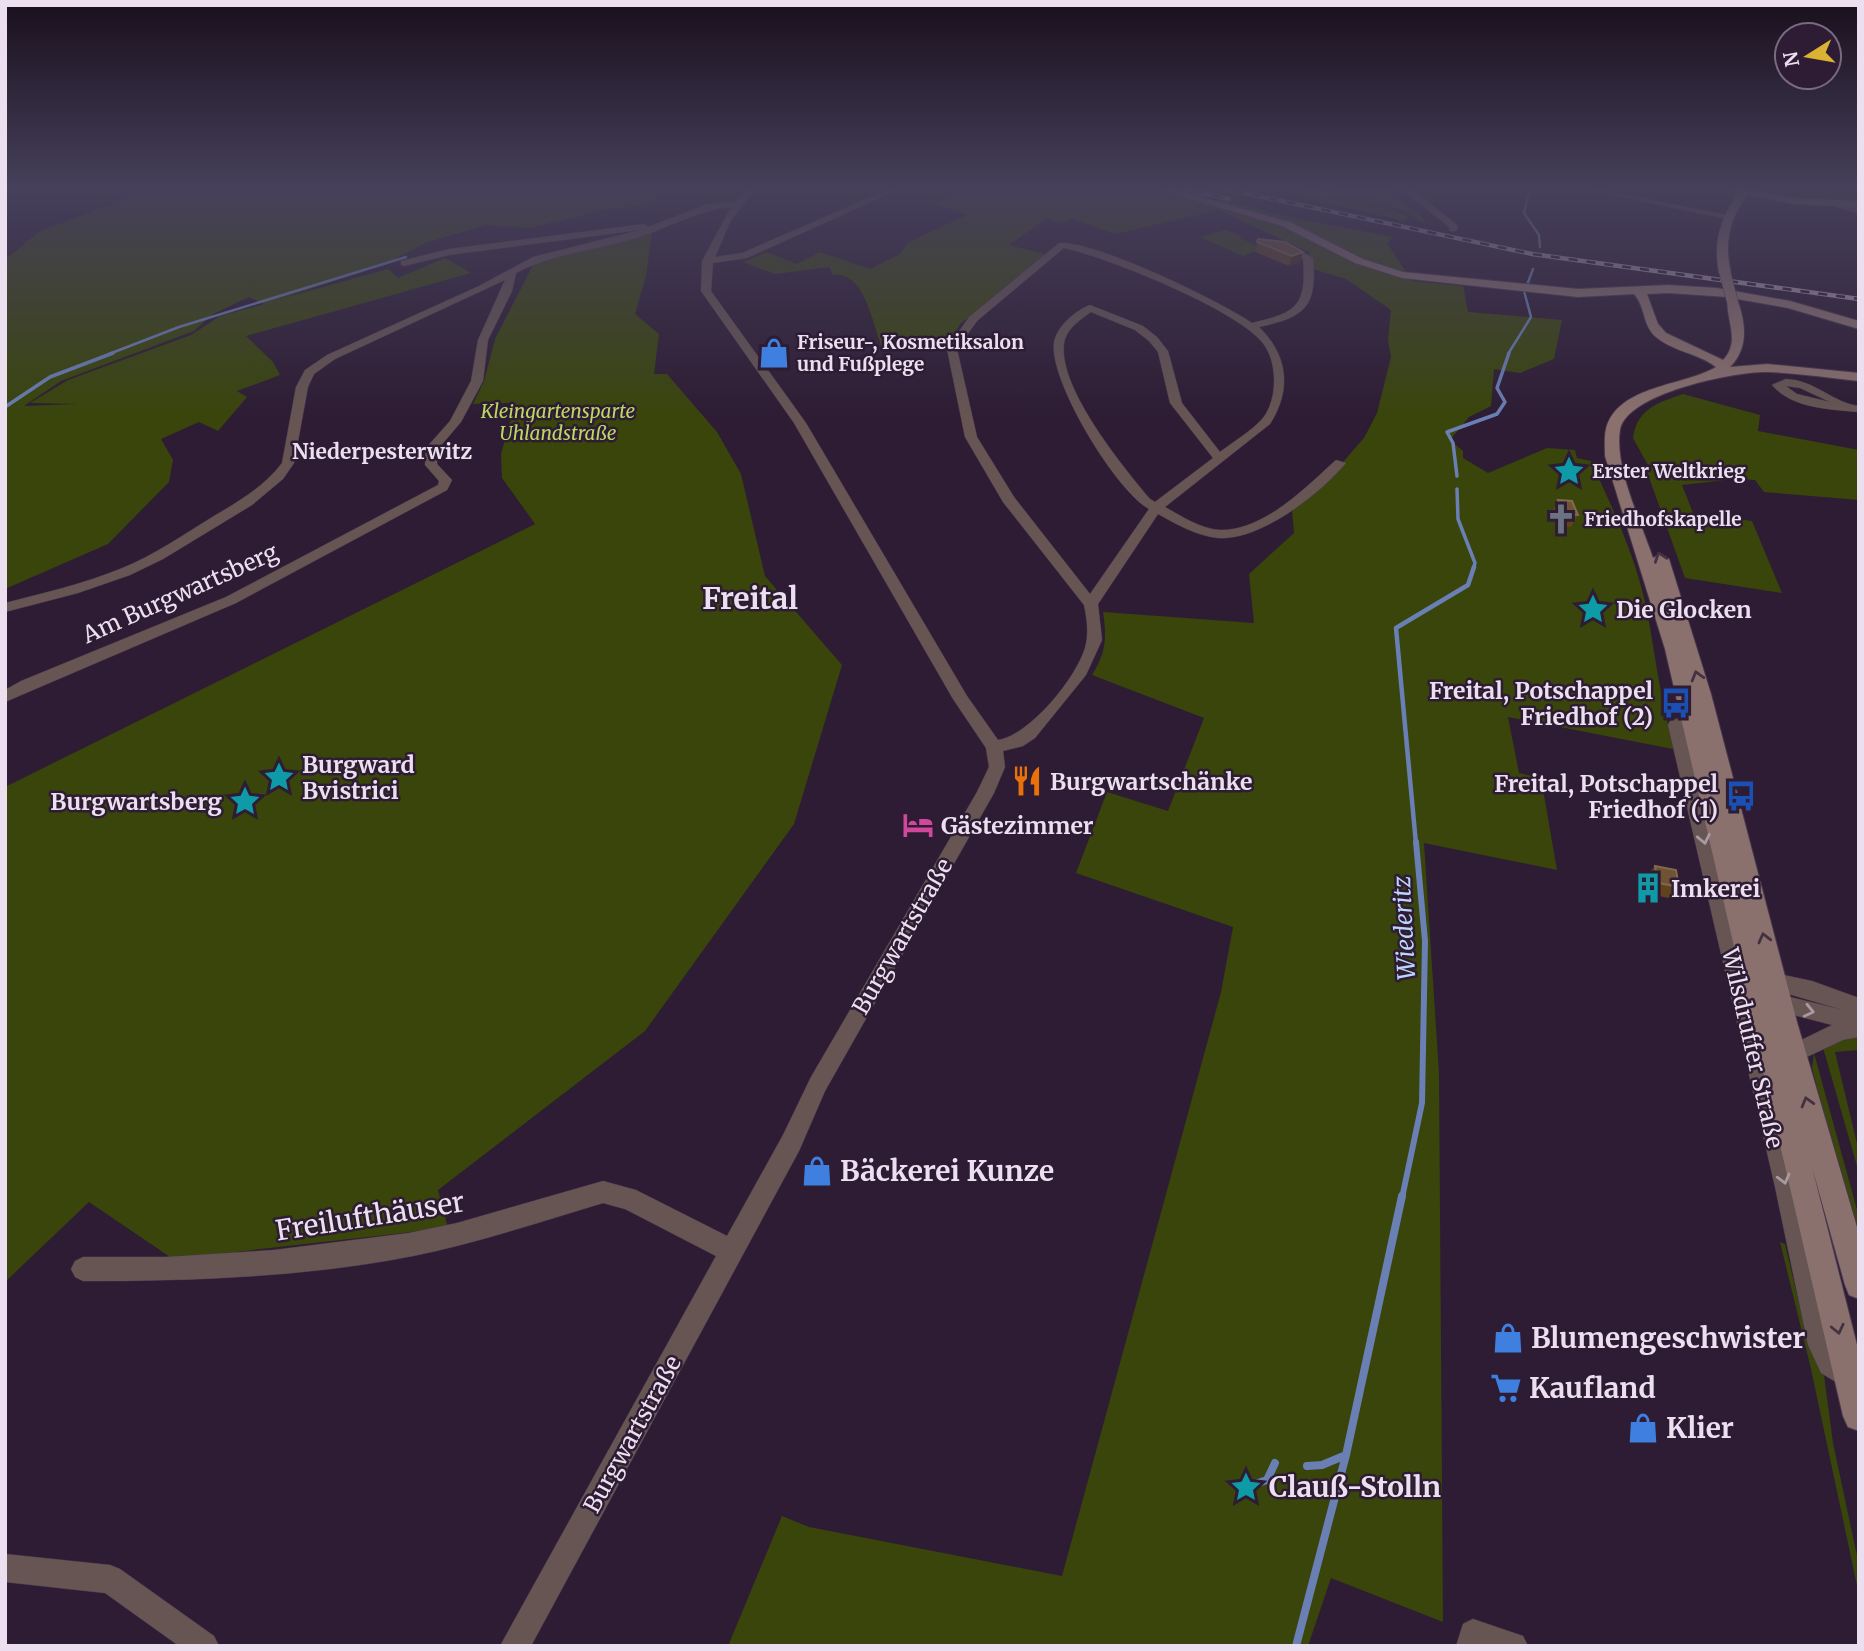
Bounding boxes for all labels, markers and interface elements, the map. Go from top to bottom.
north arrow [1773,21,1843,91]
text: N [1778,50,1805,69]
place label: Friseur-, Kosmetiksalon und Fußplege [797,330,1024,376]
shop icon: Friseur-, Kosmetiksalon und Fußplege [757,336,791,370]
park label: Kleingartensparte Uhlandstraße [480,399,636,445]
district label: Niederpesterwitz [292,438,472,465]
place icon: Erster Weltkrieg [1552,454,1586,488]
place label: Erster Weltkrieg [1592,459,1746,483]
church icon: Friedhofskapelle [1544,502,1578,536]
place label: Friedhofskapelle [1584,507,1742,531]
street label: Am Burgwartsberg [77,537,282,650]
one-way arrow [1654,551,1668,564]
district label: Freital [702,579,798,617]
place icon: Die Glocken [1576,592,1610,626]
place label: Die Glocken [1616,595,1752,624]
one-way arrow [1691,670,1705,682]
place label: Freital, Potschappel Friedhof (2) [1429,676,1654,731]
bus stop icon: Freital, Potschappel Friedhof (2) [1659,686,1693,720]
place label: Burgward Bvistrici [302,750,415,805]
place icon: Burgward Bvistrici [262,760,296,794]
restaurant icon: Burgwartschänke [1010,764,1044,798]
place label: Burgwartschänke [1050,767,1253,796]
place label: Freital, Potschappel Friedhof (1) [1494,769,1719,824]
bus stop icon: Freital, Potschappel Friedhof (1) [1724,779,1758,813]
place icon: Burgwartsberg [228,784,262,818]
place label: Burgwartsberg [50,787,223,816]
hotel icon: Gästezimmer [901,808,935,842]
place label: Gästezimmer [941,811,1094,840]
one-way arrow [1695,833,1710,845]
street label: Burgwartstraße [846,853,958,1019]
building icon: Imkerei [1631,871,1665,905]
water label: Wiederitz [1386,874,1422,981]
place label: Imkerei [1671,874,1760,903]
one-way arrow [1758,932,1772,944]
street label: Wilsdruffer Straße [1716,944,1790,1151]
one-way arrow [1803,1003,1815,1017]
one-way arrow [1801,1096,1816,1108]
place label: Bäckerei Kunze [840,1153,1054,1189]
shop icon: Bäckerei Kunze [800,1154,834,1188]
one-way arrow [1776,1173,1790,1185]
street label: Freilufthäuser [273,1183,467,1249]
place label: Blumengeschwister [1531,1320,1805,1356]
shop icon: Blumengeschwister [1491,1321,1525,1355]
one-way arrow [1830,1323,1844,1335]
street label: Burgwartstraße [577,1350,687,1518]
place label: Kaufland [1529,1370,1656,1406]
supermarket icon: Kaufland [1489,1371,1523,1405]
place label: Klier [1666,1410,1734,1446]
shop icon: Klier [1626,1411,1660,1445]
place label: Clauß-Stolln [1269,1469,1441,1505]
place icon: Clauß-Stolln [1229,1470,1263,1504]

